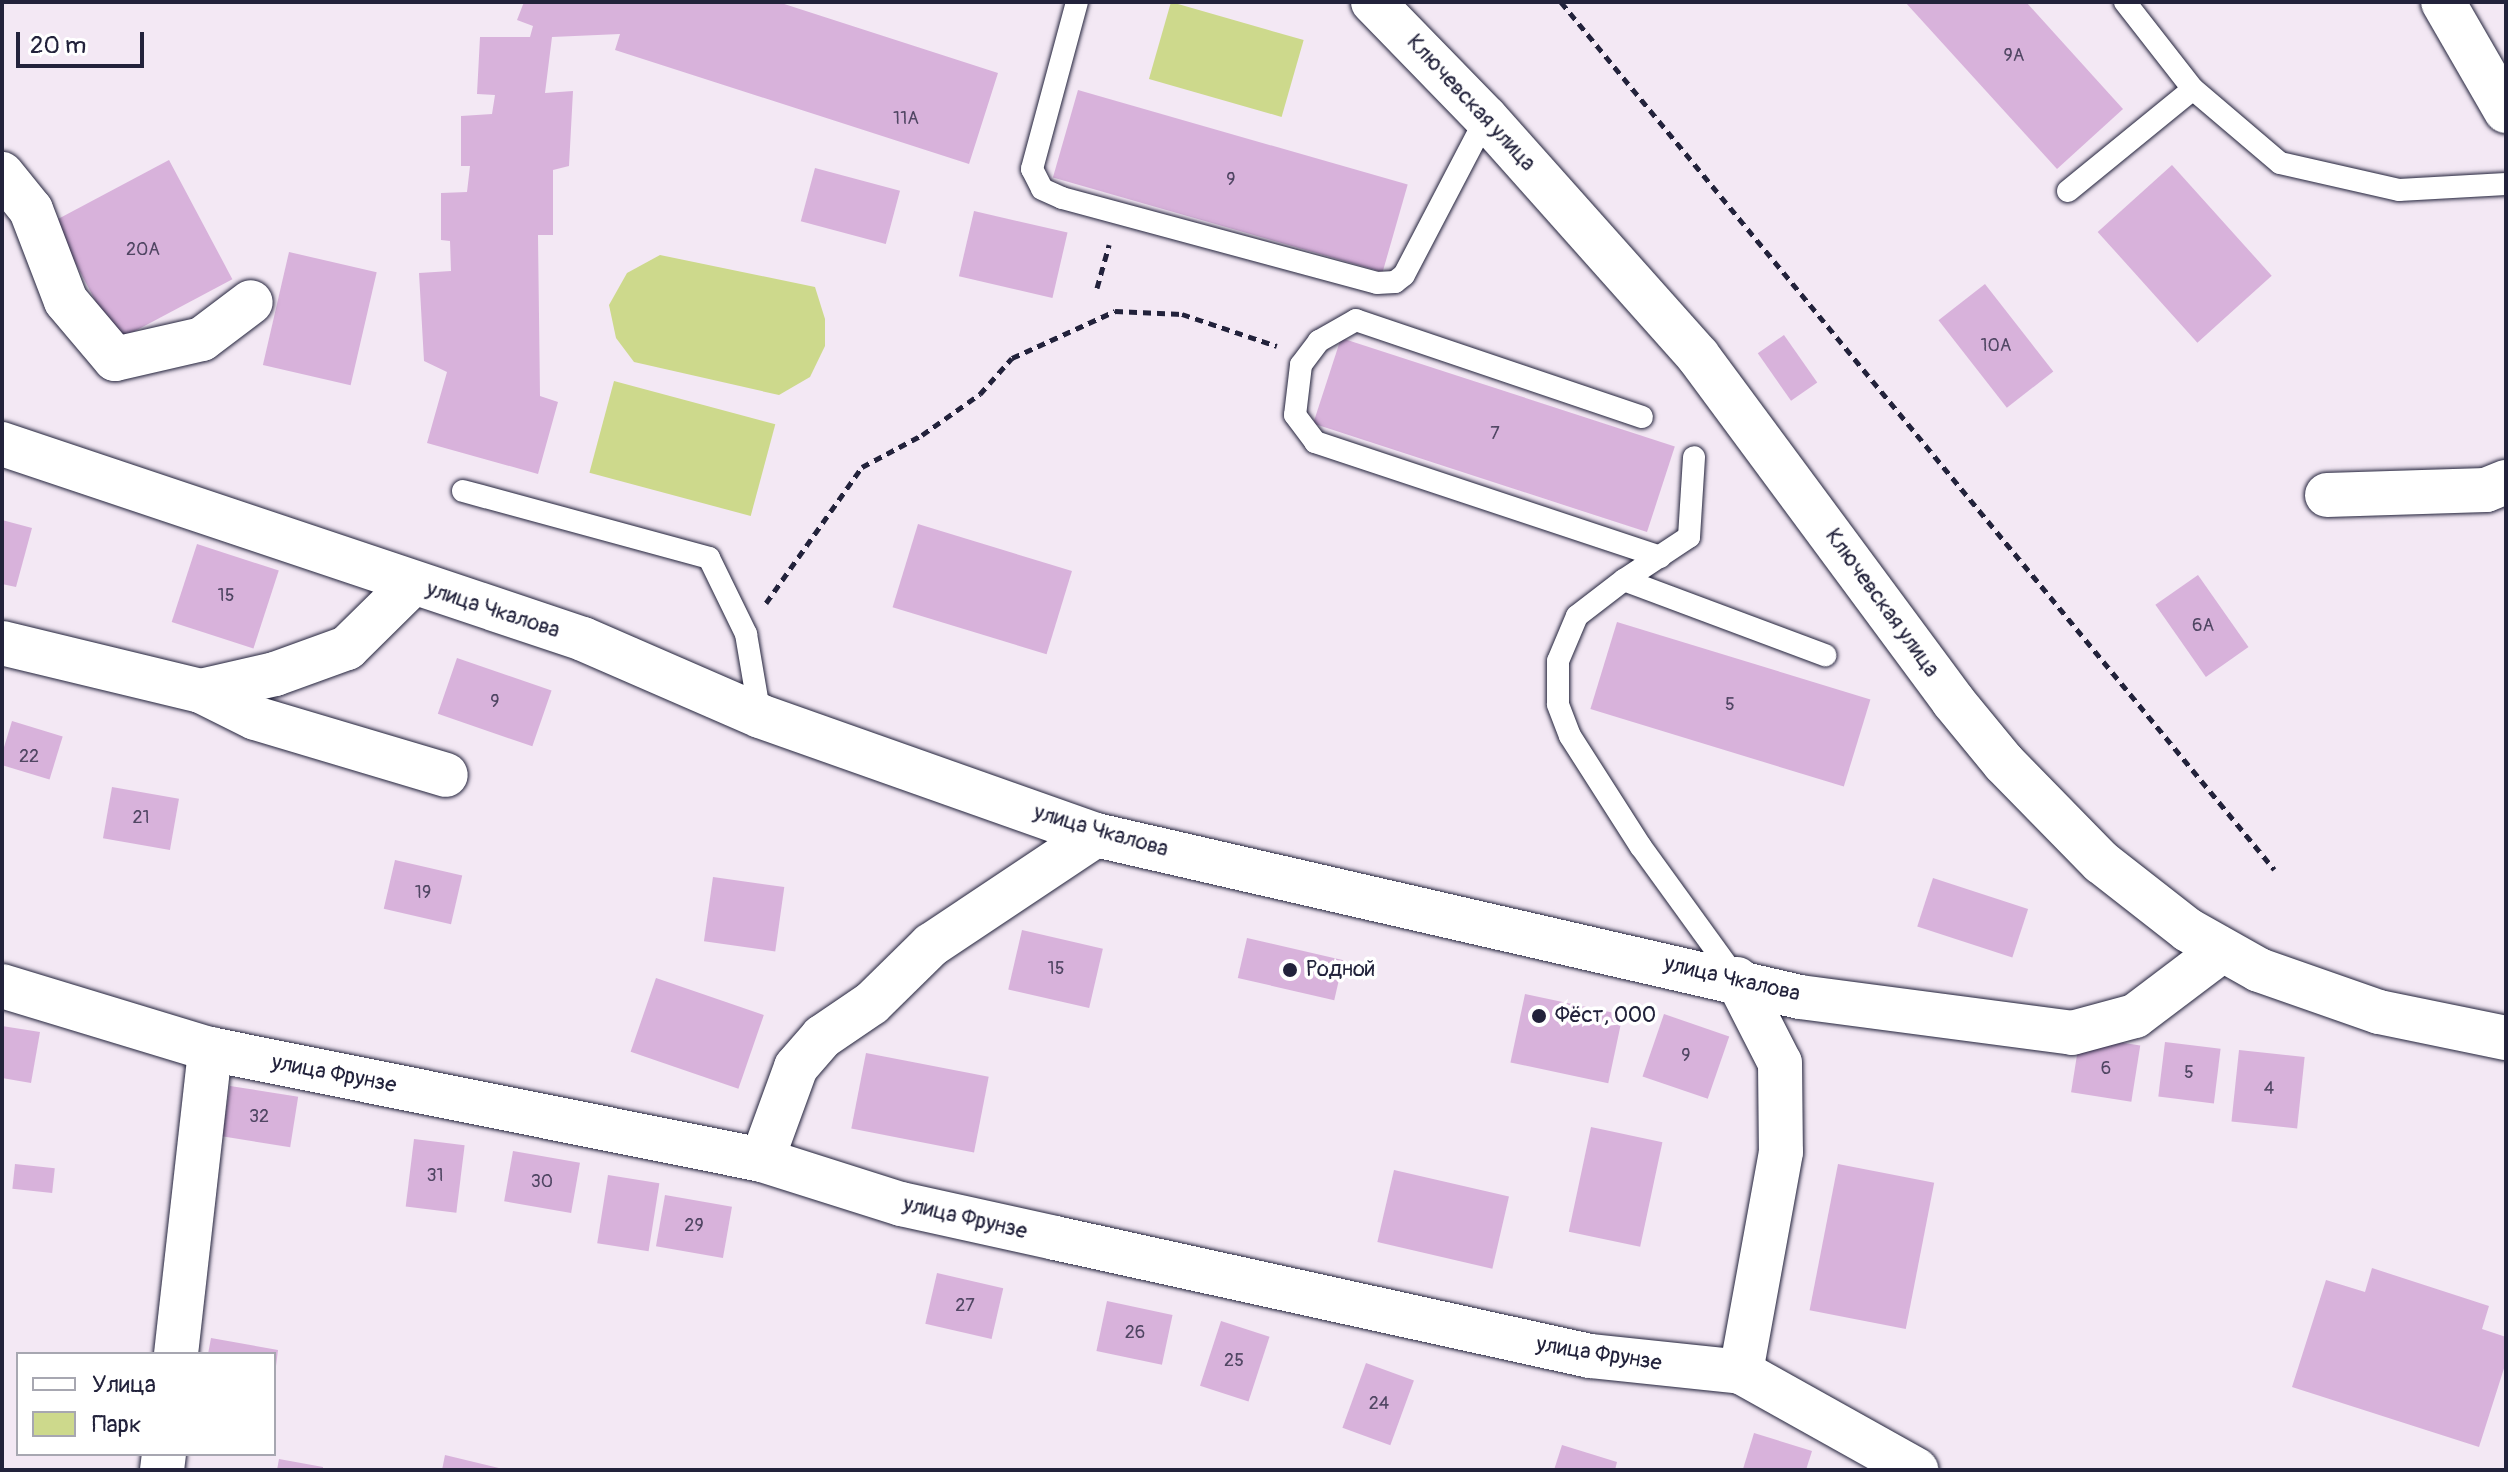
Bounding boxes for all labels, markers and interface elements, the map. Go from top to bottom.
scale bar [20,16,148,66]
street label: Ключевская улица [1401,29,1541,177]
text: 20 m [30,31,86,60]
house number: 9А [2004,45,2024,67]
house number: 11А [893,108,919,130]
house number: 9 [1226,169,1236,191]
house number: 20А [126,239,160,261]
house number: 10А [1980,335,2012,357]
house number: 7 [1490,423,1500,445]
street label: Ключевская улица [1819,524,1945,682]
street label: улица Чкалова [423,576,563,644]
house number: 15 [218,585,234,607]
house number: 6А [2192,615,2214,637]
house number: 9 [490,691,500,713]
house number: 5 [1725,694,1735,716]
house number: 22 [19,746,39,768]
street label: улица Чкалова [1031,799,1171,863]
house number: 21 [132,807,150,829]
house number: 19 [415,882,431,904]
street label: улица Чкалова [1661,951,1803,1007]
place label: Родной [1306,957,1375,983]
house number: 15 [1048,958,1064,980]
marker: Родной [1281,961,1299,979]
place label: Фёст, ООО [1555,1003,1656,1029]
marker: Фёст, ООО [1530,1007,1548,1025]
house number: 9 [1681,1045,1691,1067]
street label: улица Фрунзе [269,1049,399,1099]
house number: 6 [2101,1058,2111,1080]
house number: 5 [2184,1062,2194,1084]
house number: 4 [2264,1078,2274,1100]
house number: 32 [249,1106,269,1128]
house number: 31 [426,1165,444,1187]
house number: 30 [531,1171,553,1193]
street label: улица Фрунзе [900,1191,1030,1245]
house number: 29 [684,1215,704,1237]
house number: 27 [955,1295,975,1317]
house number: 26 [1125,1322,1145,1344]
street label: улица Фрунзе [1534,1331,1664,1377]
house number: 25 [1224,1350,1244,1372]
legend [16,1352,276,1456]
text: Улица [92,1370,156,1399]
house number: 24 [1369,1393,1389,1415]
text: Парк [92,1410,141,1439]

